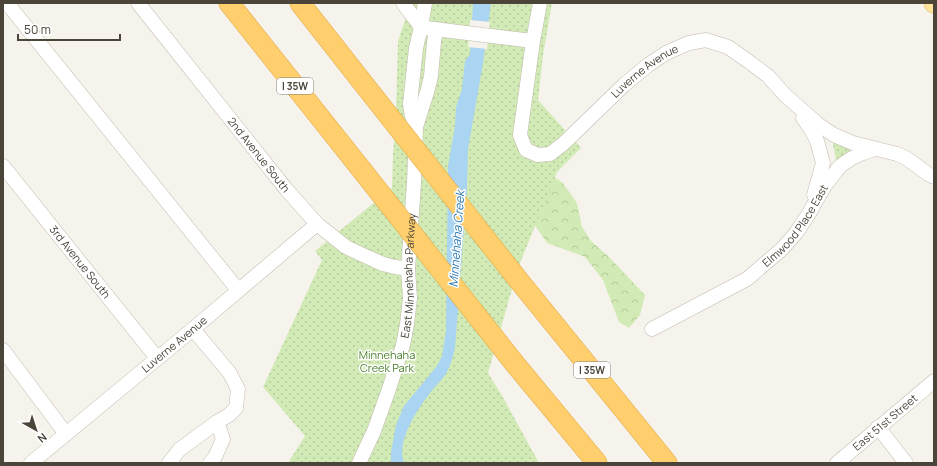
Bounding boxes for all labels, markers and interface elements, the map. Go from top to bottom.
scale bar [18,16,120,42]
text: 50 m [24,21,51,38]
street label: Luverne Avenue [607,40,681,101]
road number: I 35W [277,78,313,94]
street label: 2nd Avenue South [225,114,294,195]
street label: Elmwood Place East [759,181,831,270]
water label: Minnehaha Creek [445,188,469,288]
street label: East Minnehaha Parkway [396,212,419,339]
street label: 3rd Avenue South [47,222,114,301]
street label: Luverne Avenue [138,312,210,376]
park label: Minnehaha Creek Park [359,347,415,375]
road number: I 35W [574,362,610,378]
street label: East 51st Street [849,390,920,454]
north arrow [16,410,56,450]
text: N [35,430,50,447]

